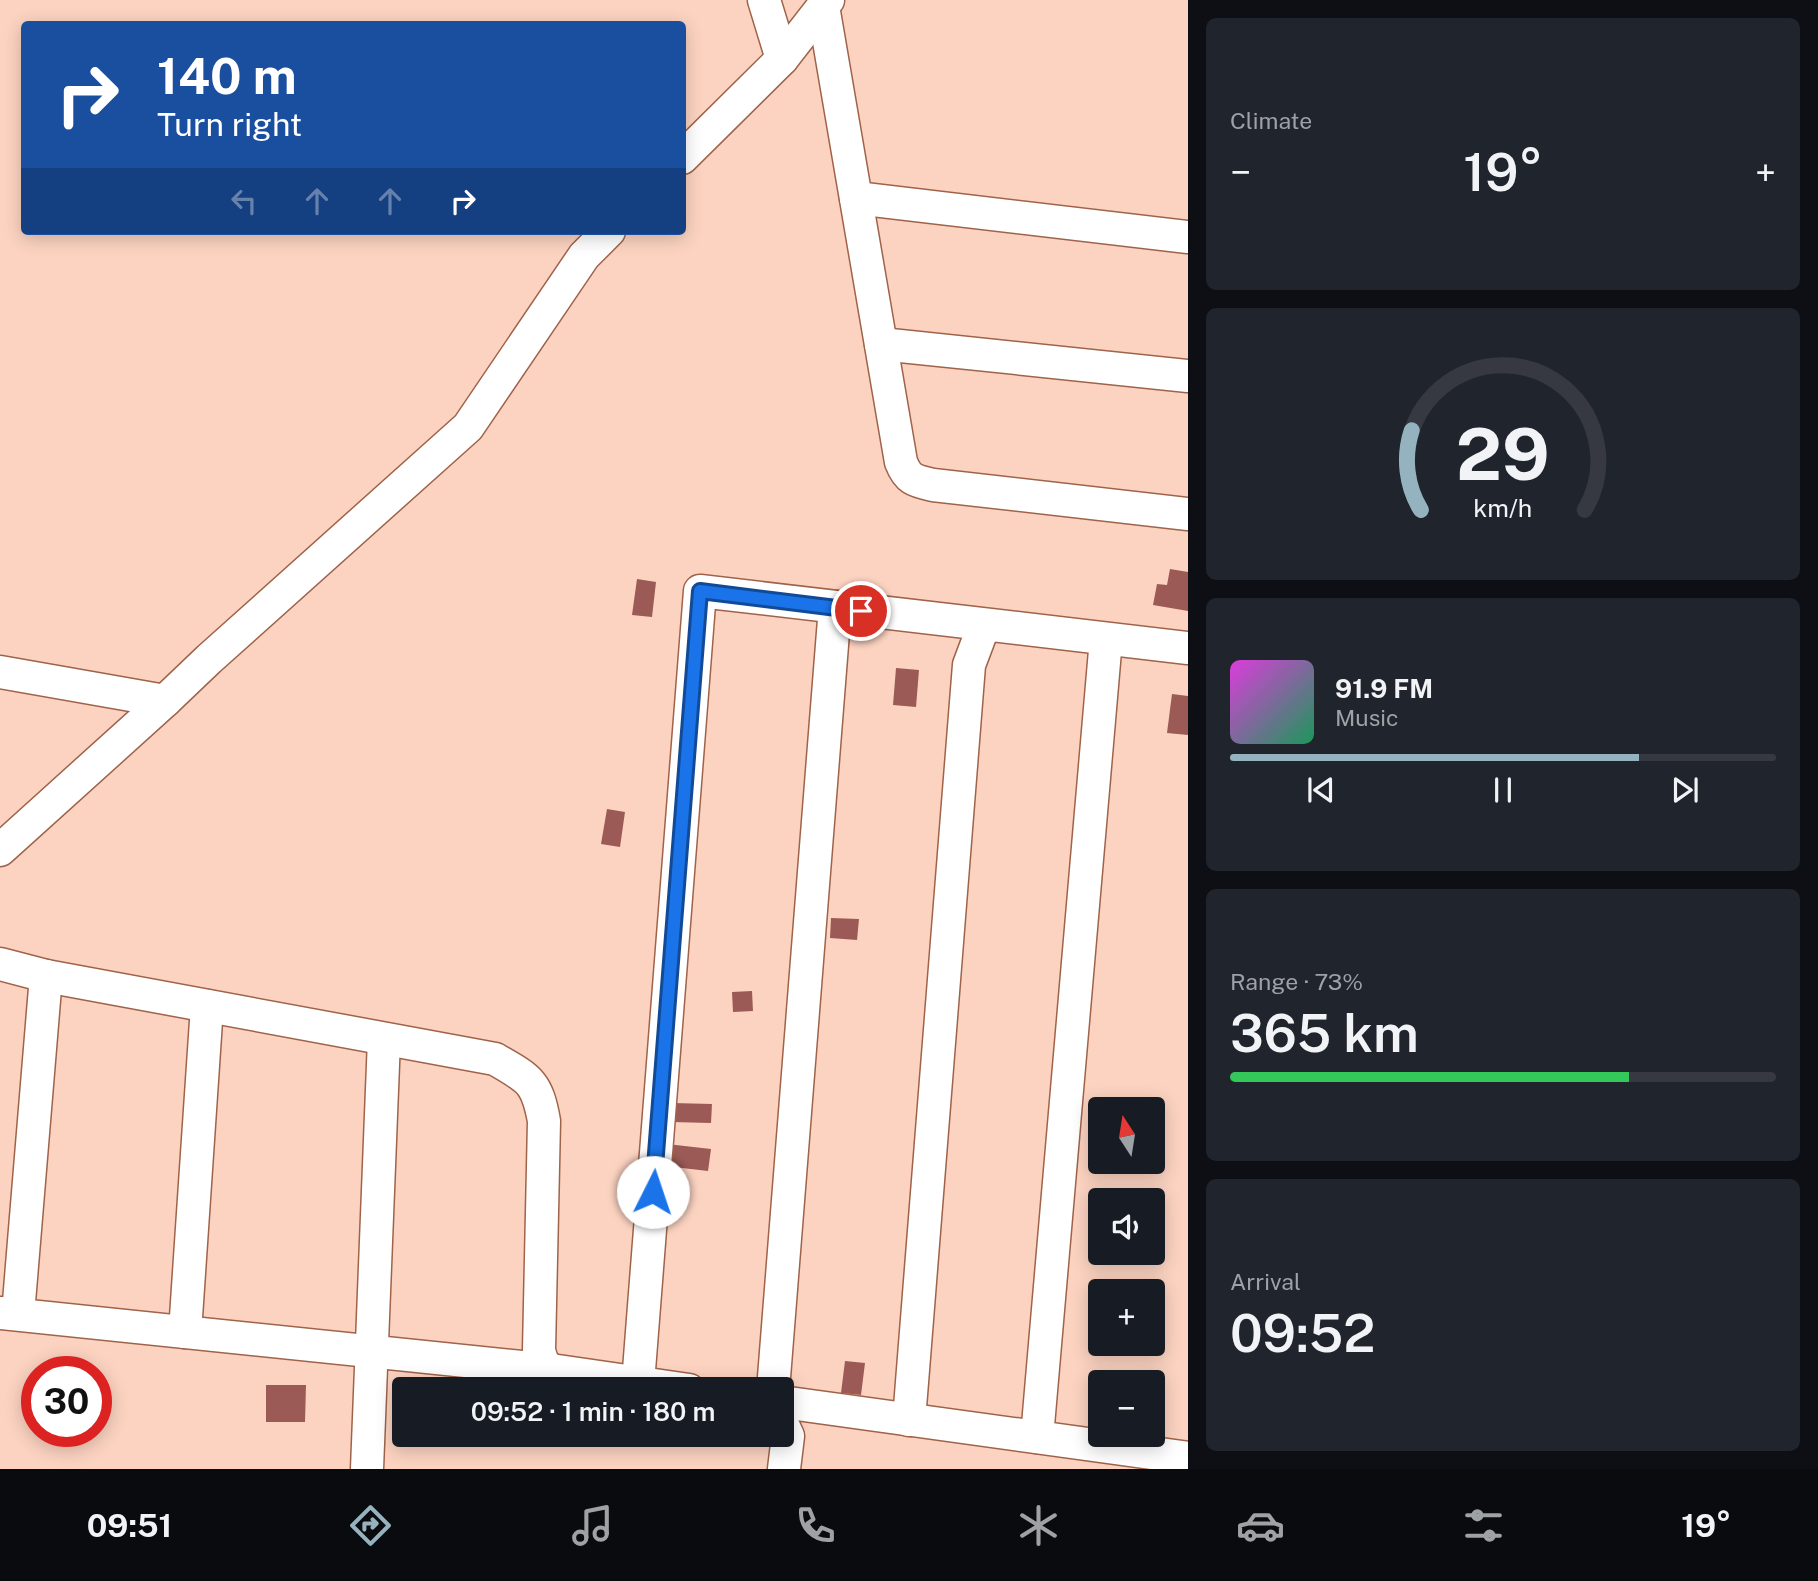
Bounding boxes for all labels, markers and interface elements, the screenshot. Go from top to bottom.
text: 140 m [157,47,297,105]
icon: right [42,49,133,140]
text: Turn right [157,106,302,143]
text: Climate [1230,107,1312,134]
text: 19° [1463,142,1543,203]
text: − [1230,150,1251,195]
text: + [1755,150,1776,195]
icon: left [225,182,263,220]
icon: ahead [298,182,336,220]
icon: ahead [371,182,409,220]
icon: right [444,182,482,220]
text: 29 [1456,412,1550,497]
text: km/h [1474,493,1532,523]
pin [831,581,891,641]
icon: arrive [842,592,880,630]
text: 91.9 FM [1335,673,1433,704]
text: Music [1335,704,1399,731]
icon: previous [1302,771,1340,809]
icon: pause [1484,771,1522,809]
icon: next [1666,771,1704,809]
text: Range · 73% [1230,968,1363,995]
text: 365 km [1230,1003,1419,1064]
north arrow [1088,1097,1166,1174]
map controls [1088,1097,1165,1447]
position arrow [616,1155,690,1229]
button: sound [1088,1188,1165,1265]
text: Arrival [1230,1268,1301,1295]
button: + [1088,1279,1165,1356]
text: 09:52 [1230,1303,1375,1364]
speed limit sign: 30 [21,1356,112,1447]
button: − [1088,1370,1165,1447]
text: 09:52 · 1 min · 180 m [471,1396,715,1427]
icon: directions [346,1501,395,1550]
icon: music [568,1501,617,1550]
icon: phone [791,1501,840,1550]
icon: climate [1014,1501,1063,1550]
icon: car [1236,1501,1285,1550]
icon: filters [1459,1501,1508,1550]
text: 09:51 [87,1507,172,1544]
text: 19° [1681,1507,1731,1544]

